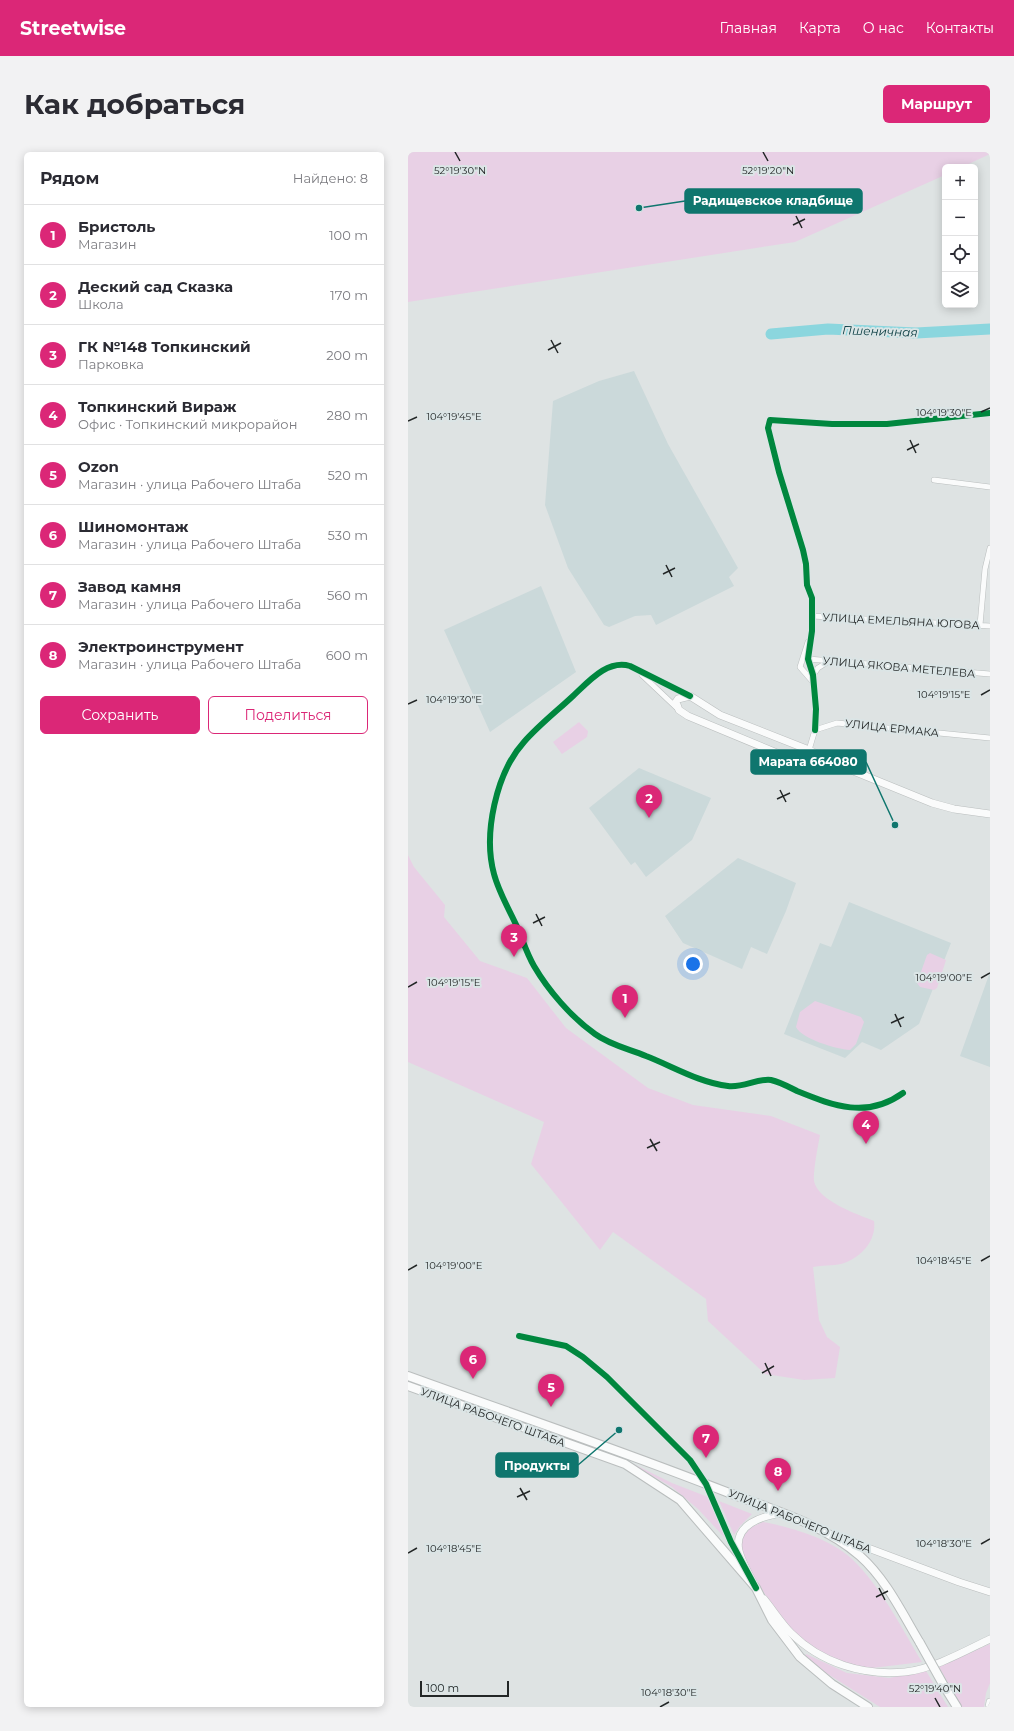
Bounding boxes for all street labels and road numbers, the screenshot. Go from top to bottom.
street label: УЛИЦА ЕМЕЛЬЯНА ЮГОВА [822,610,981,632]
street label: УЛИЦА ЯКОВА МЕТЕЛЕВА [822,653,977,681]
street label: УЛИЦА ЕРМАКА [844,716,940,740]
street label: УЛИЦА РАБОЧЕГО ШТАБА [419,1384,568,1450]
street label: УЛИЦА РАБОЧЕГО ШТАБА [726,1486,874,1556]

